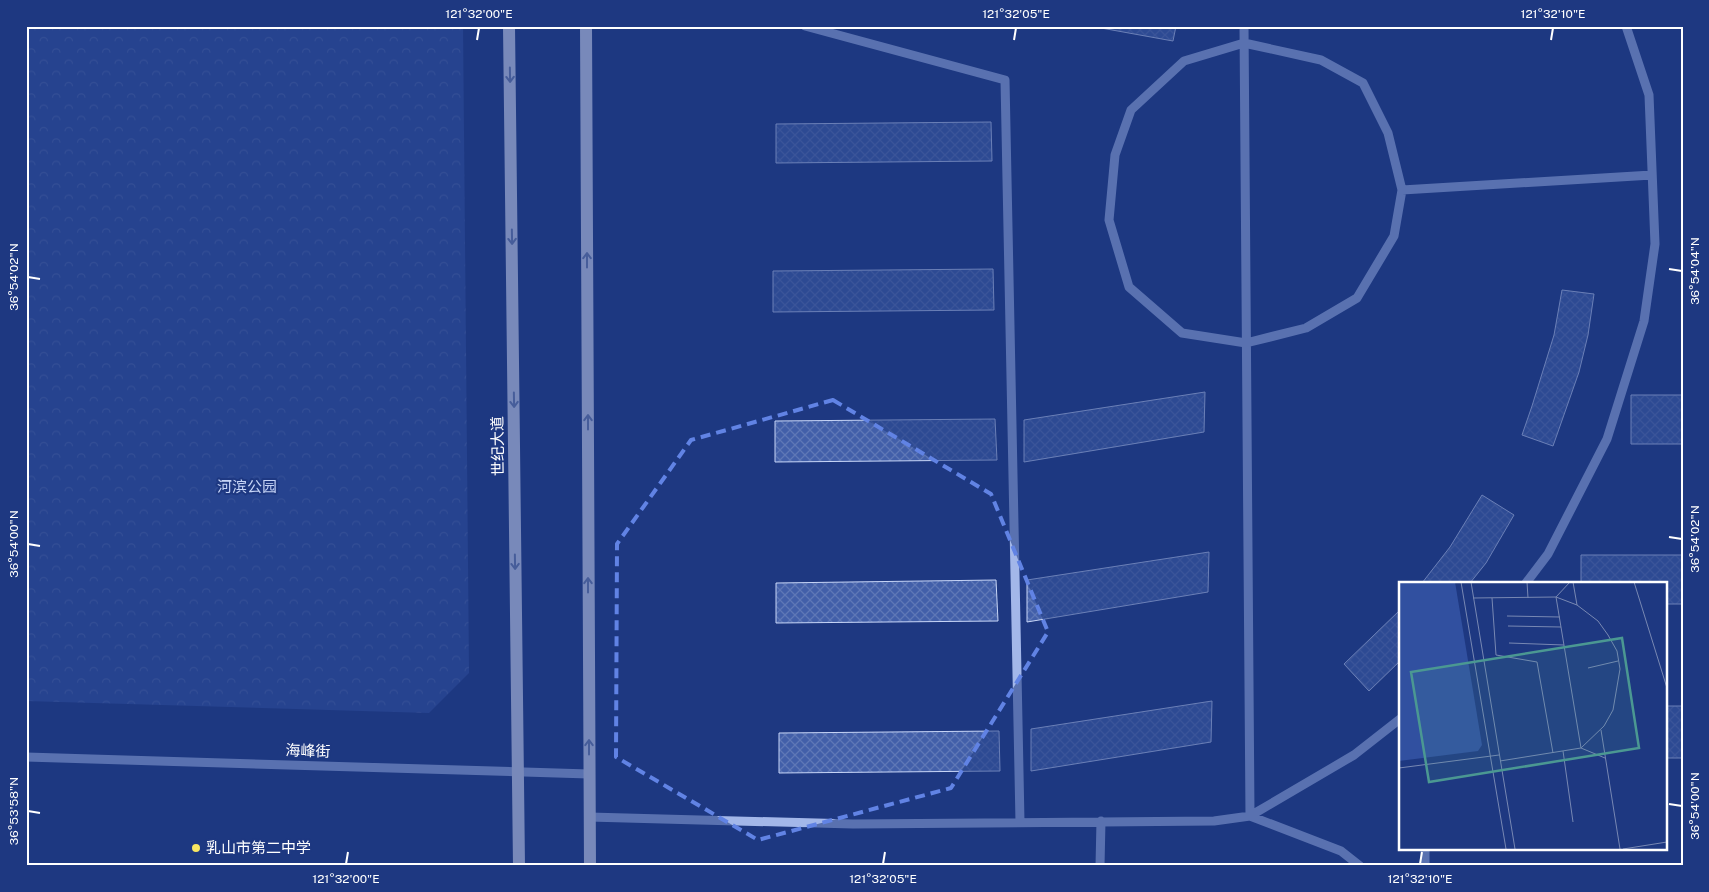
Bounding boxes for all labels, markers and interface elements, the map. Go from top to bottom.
text: 121°32'00"E [445,7,513,21]
text: 121°32'05"E [982,7,1050,21]
text: 121°32'10"E [1521,7,1585,21]
one-way arrow [505,66,515,83]
one-way arrow [507,229,517,245]
text: 36°54'04"N [1688,237,1702,305]
text: 36°54'02"N [7,243,21,311]
one-way arrow [582,252,592,268]
one-way arrow [509,392,518,408]
one-way arrow [583,414,593,430]
street label: 世纪大道 [488,416,507,476]
park label: 河滨公园 [217,478,277,495]
text: 36°54'02"N [1688,505,1702,573]
text: 36°54'00"N [7,510,21,578]
one-way arrow [511,554,520,570]
one-way arrow [583,577,593,593]
inset map [1399,582,1666,850]
one-way arrow [584,739,594,756]
street label: 海峰街 [285,741,331,760]
text: 36°54'00"N [1688,772,1702,840]
text: 36°53'58"N [7,777,21,845]
place label: 乳山市第二中学 [206,839,311,856]
marker: 乳山市第二中学 [190,842,202,854]
text: 121°32'00"E [312,872,380,886]
text: 121°32'05"E [849,872,917,886]
text: 121°32'10"E [1388,872,1452,886]

